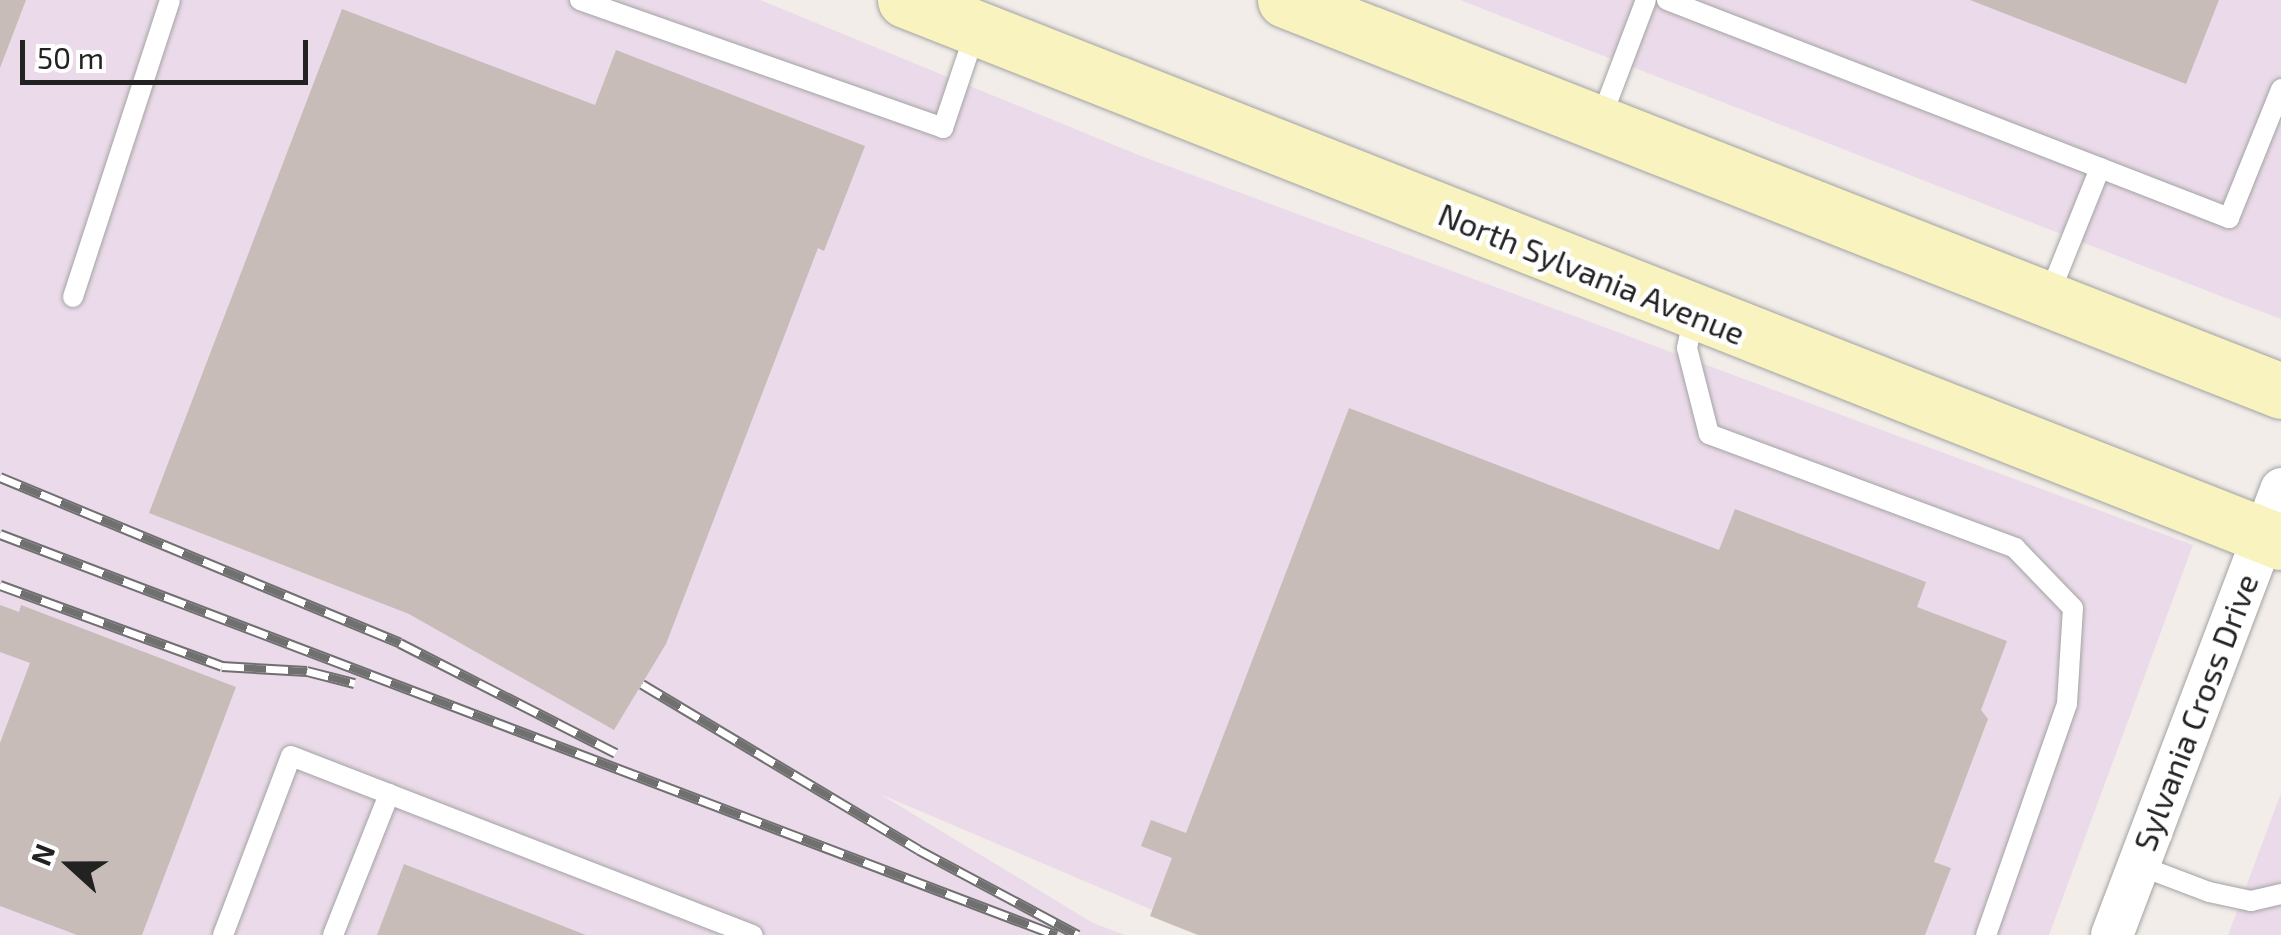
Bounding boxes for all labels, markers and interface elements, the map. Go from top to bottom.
scale bar [25,20,312,82]
text: 50 m [37,39,104,75]
street label: North Sylvania Avenue [1433,194,1751,352]
street label: Sylvania Cross Drive [2124,568,2266,856]
north arrow [20,815,120,915]
text: N [22,839,61,870]

